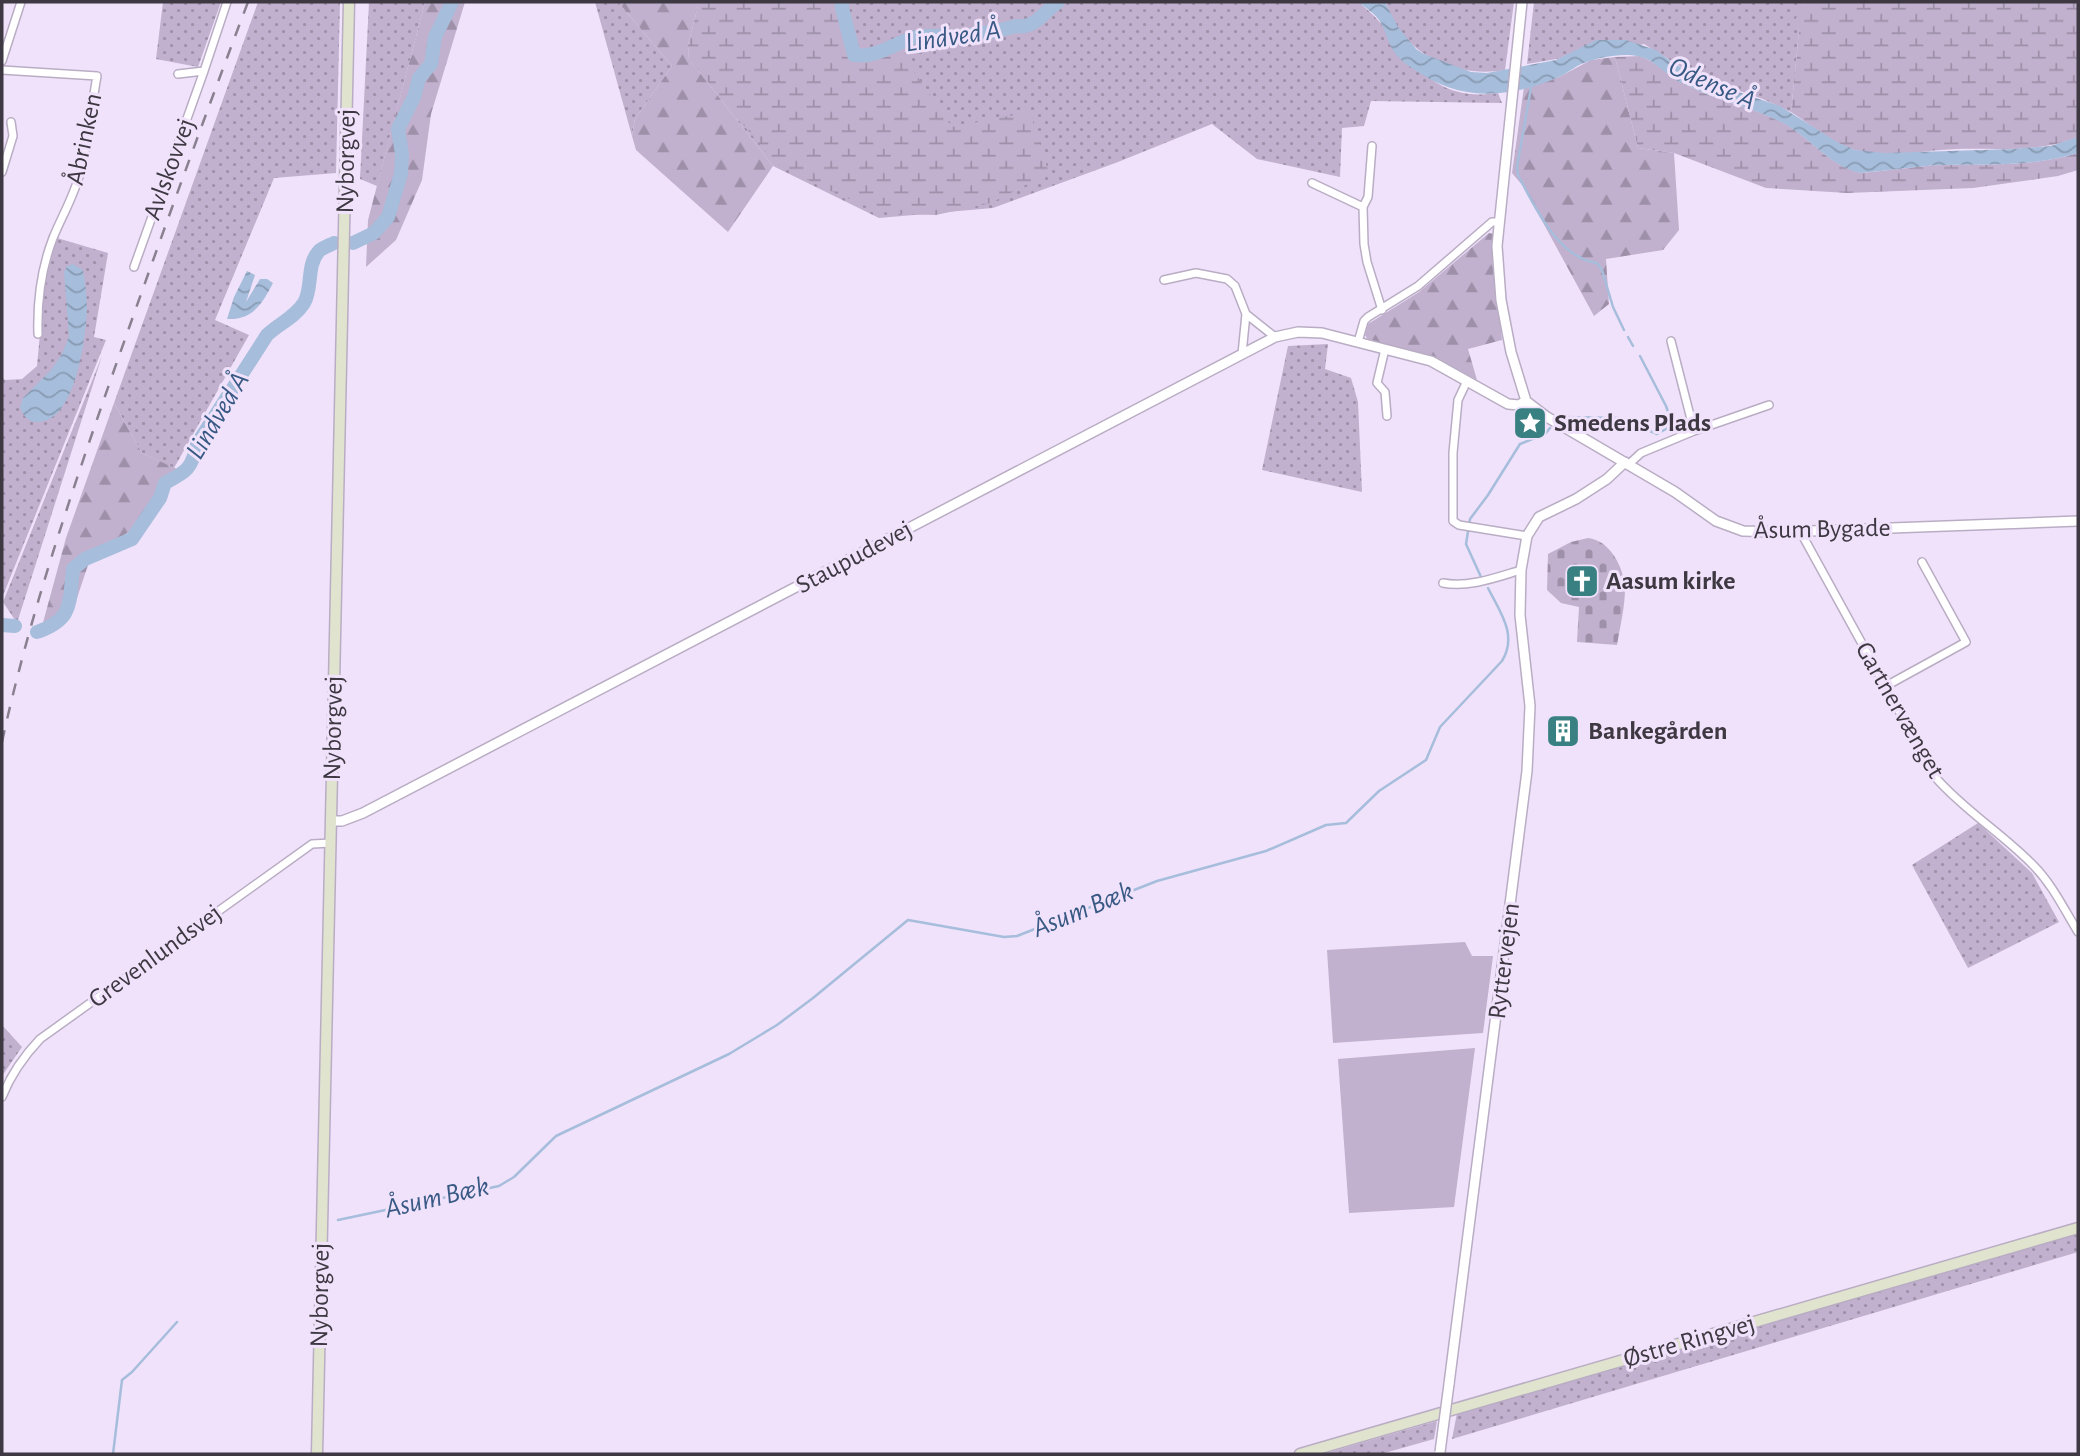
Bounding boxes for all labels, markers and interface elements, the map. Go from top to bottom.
water label: Lindved Å [903,13,1003,58]
water label: Odense Å [1664,50,1761,116]
street label: Åbrinken [60,90,106,187]
street label: Nyborgvej [332,109,360,213]
street label: Avlskovvej [139,115,199,223]
water label: Lindved Å [179,366,255,464]
place icon: Smedens Plads [1511,404,1549,442]
place label: Smedens Plads [1554,410,1711,436]
street label: Åsum Bygade [1753,513,1891,543]
street label: Staupudevej [792,516,916,598]
church icon: Aasum kirke [1563,562,1601,600]
place label: Aasum kirke [1606,568,1736,594]
street label: Gartnervænget [1851,637,1949,783]
street label: Nyborgvej [319,676,347,780]
building icon: Bankegården [1544,712,1582,750]
place label: Bankegården [1588,718,1727,744]
water label: Åsum Bæk [1027,874,1137,943]
street label: Grevenlundsvej [84,899,226,1013]
street label: Ryttervejen [1484,901,1524,1021]
water label: Åsum Bæk [381,1170,492,1224]
street label: Nyborgvej [306,1243,334,1347]
street label: Østre Ringvej [1620,1310,1758,1372]

